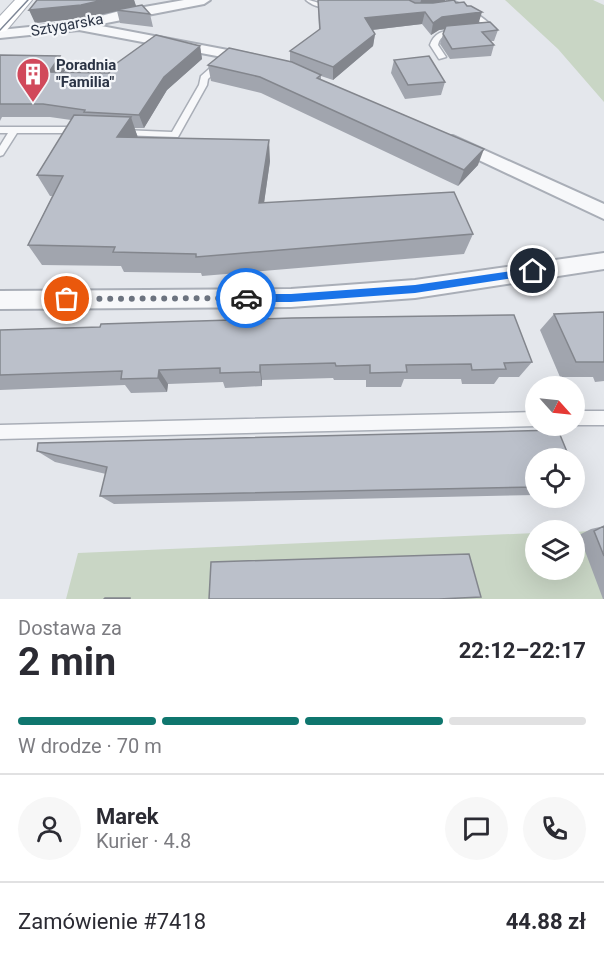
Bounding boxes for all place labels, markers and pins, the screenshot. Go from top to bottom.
building icon: Poradnia "Familia" [15,56,51,103]
place label: Poradnia "Familia" [56,56,116,91]
pin [507,245,558,296]
pin [41,273,92,324]

